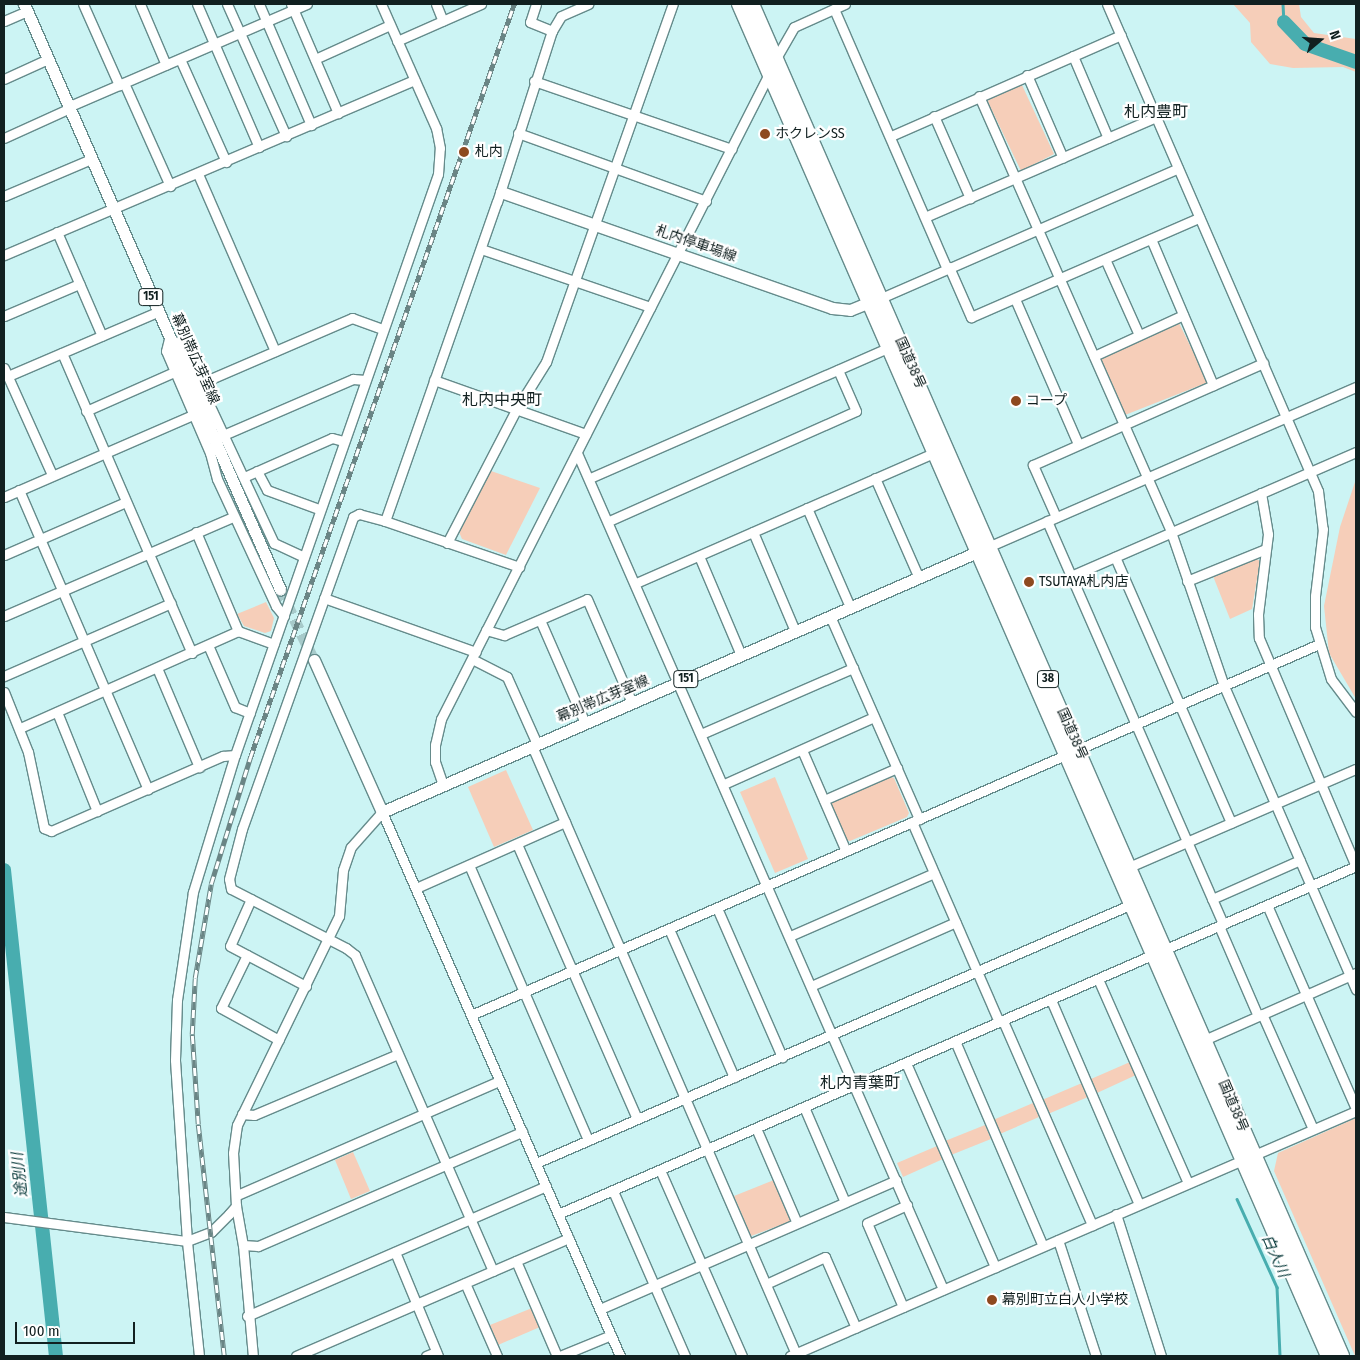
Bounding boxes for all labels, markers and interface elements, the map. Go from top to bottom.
north arrow [1295,15,1345,65]
text: N [1325,29,1344,42]
district label: 札内豊町 [1124,102,1188,122]
place label: ホクレンSS [775,126,845,142]
marker: ホクレンSS [759,128,771,140]
place label: 札内 [475,144,503,160]
marker: 札内 [457,145,471,159]
street label: 札内停車場線 [654,222,738,266]
road number: 151 [137,288,165,306]
street label: 幕別帯広芽室線 [167,311,223,407]
street label: 国道38号 [891,334,929,392]
district label: 札内中央町 [462,390,542,410]
place label: コープ [1026,393,1068,409]
marker: コープ [1010,395,1022,407]
place label: TSUTAYA札内店 [1039,574,1128,590]
marker: TSUTAYA札内店 [1023,576,1035,588]
road number: 151 [672,670,700,689]
road number: 38 [1037,670,1059,689]
street label: 幕別帯広芽室線 [555,672,651,726]
street label: 国道38号 [1053,705,1091,763]
district label: 札内青葉町 [820,1073,900,1093]
street label: 国道38号 [1214,1077,1252,1135]
water label: 途別川 [9,1152,31,1198]
water label: 白人川 [1258,1232,1292,1280]
place label: 幕別町立白人小学校 [1002,1292,1128,1308]
marker: 幕別町立白人小学校 [986,1294,998,1306]
scale bar [18,1312,138,1344]
text: 100 m [23,1322,60,1340]

